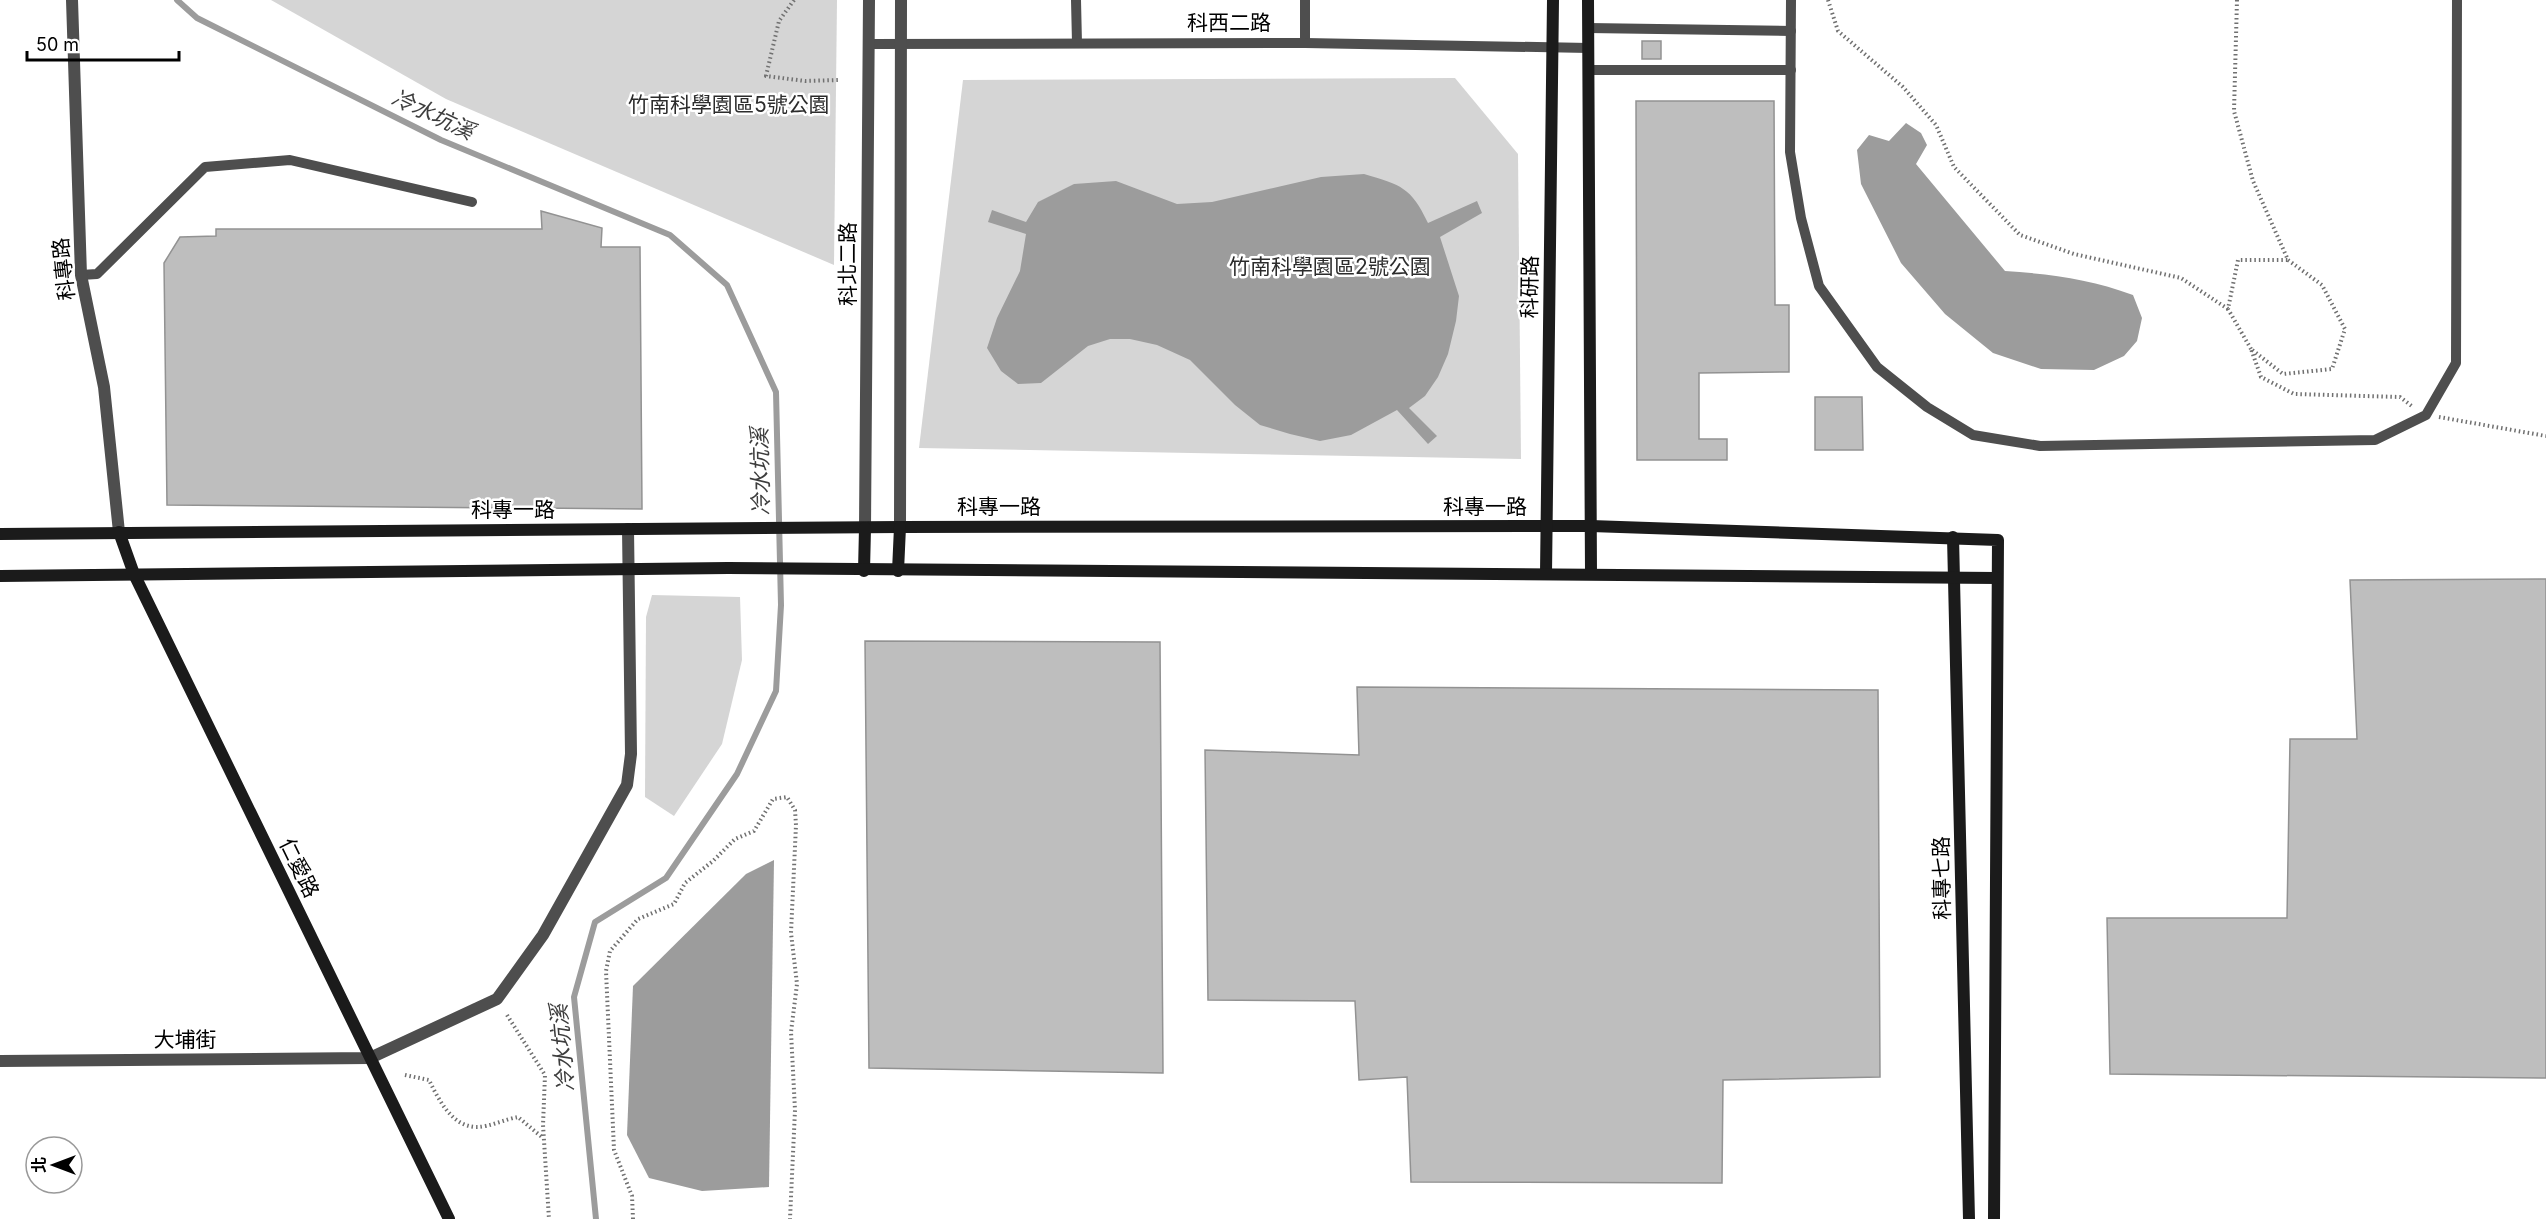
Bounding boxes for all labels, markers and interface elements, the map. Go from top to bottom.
street label: 科西二路 [1187,10,1271,35]
scale bar [27,24,178,62]
text: 50 m [36,34,79,55]
water label: 冷水坑溪 [388,84,481,146]
park label: 竹南科學園區5號公園 [628,92,830,117]
street label: 科北二路 [835,222,860,306]
street label: 科專路 [48,236,79,302]
park label: 竹南科學園區2號公園 [1229,254,1431,279]
street label: 科研路 [1516,255,1543,319]
water label: 冷水坑溪 [746,425,774,516]
street label: 科專一路 [957,494,1041,519]
street label: 科專一路 [1443,494,1527,519]
street label: 科專一路 [471,497,555,522]
street label: 仁愛路 [274,834,324,902]
street label: 科專七路 [1928,836,1955,920]
water label: 冷水坑溪 [545,1000,579,1093]
street label: 大埔街 [154,1027,217,1052]
north arrow [24,1135,84,1195]
text: 北 [29,1157,49,1173]

